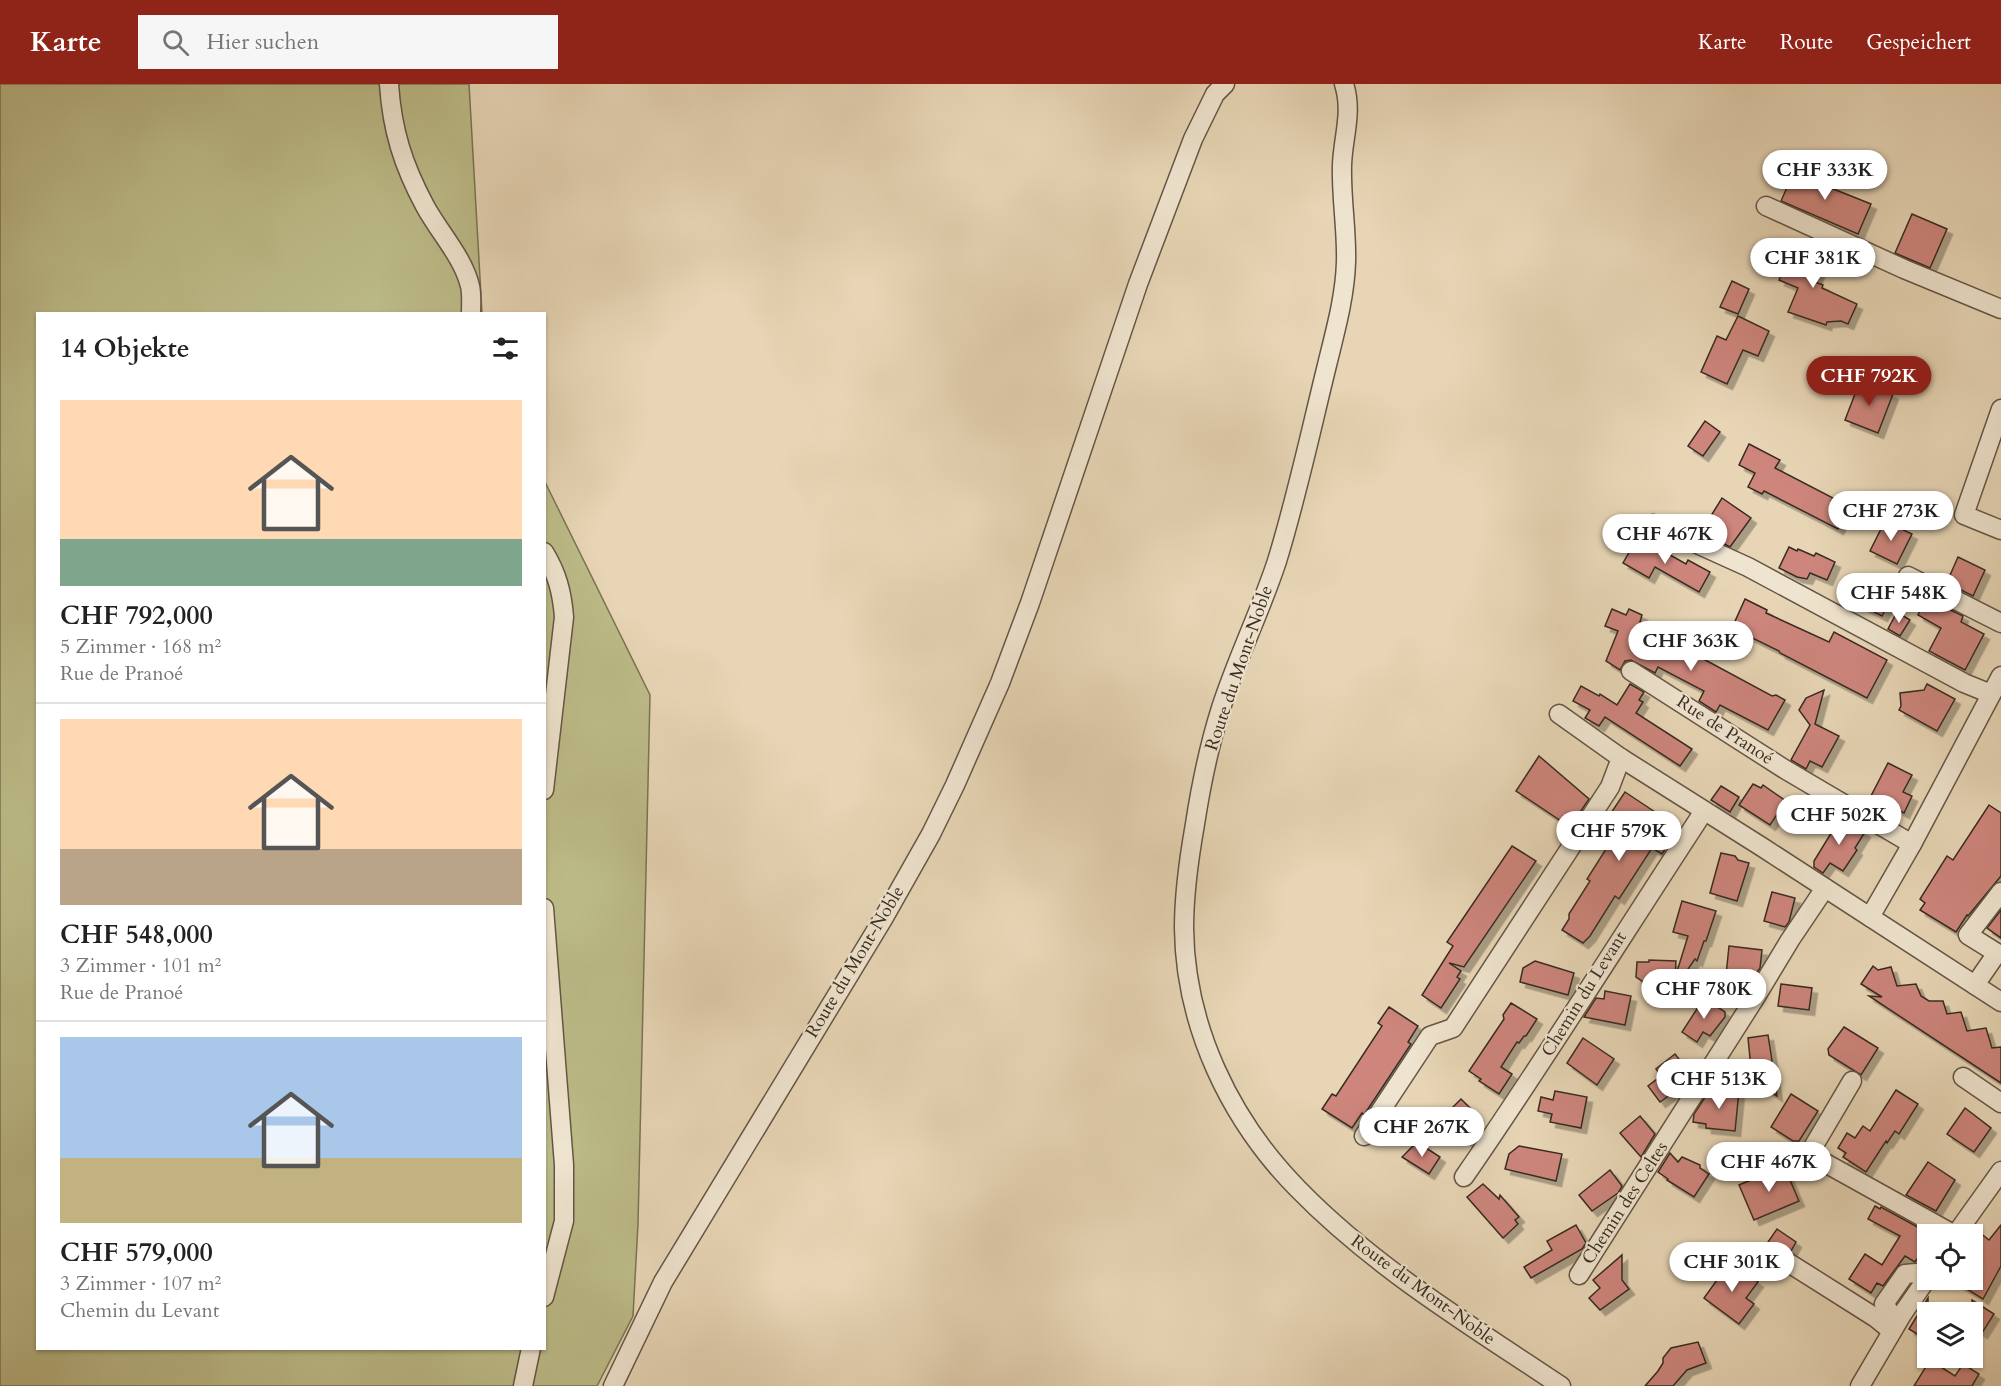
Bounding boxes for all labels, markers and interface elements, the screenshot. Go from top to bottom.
search box [138,15,558,69]
text: Karte [30,23,102,61]
icon: search [159,26,192,59]
text: Hier suchen [207,27,319,57]
text: Karte [1698,28,1747,57]
text: Route [1780,28,1833,57]
text: Gespeichert [1866,28,1971,57]
pin: CHF 333K [1763,150,1887,201]
text: CHF 333K [1776,156,1874,183]
pin: CHF 381K [1751,238,1875,289]
text: CHF 381K [1764,244,1862,271]
text: 14 Objekte [60,331,190,366]
icon: filters [489,332,522,365]
pin: CHF 792K [1807,356,1931,407]
text: CHF 792K [1820,362,1918,389]
icon: home [237,439,345,547]
pin: CHF 273K [1829,491,1953,542]
text: CHF 273K [1842,497,1940,524]
pin: CHF 467K [1603,514,1727,565]
text: CHF 467K [1616,520,1714,547]
pin: CHF 548K [1837,573,1961,624]
text: CHF 548K [1850,579,1948,606]
street label: Route du Mont-Noble [1199,582,1279,754]
text: CHF 792,000 [60,598,213,633]
pin: CHF 363K [1629,621,1753,672]
text: CHF 363K [1642,627,1740,654]
text: 5 Zimmer · 168 m² [60,633,221,660]
text: Rue de Pranoé [60,660,183,687]
street label: Rue de Pranoé [1672,689,1778,771]
icon: home [237,758,345,866]
pin: CHF 502K [1777,795,1901,846]
text: CHF 502K [1790,801,1888,828]
pin: CHF 579K [1557,811,1681,862]
text: CHF 579K [1570,817,1668,844]
street label: Route du Mont-Noble [800,881,910,1043]
text: CHF 548,000 [60,917,213,952]
street label: Chemin du Levant [1535,926,1633,1061]
text: 3 Zimmer · 101 m² [60,952,221,979]
pin: CHF 780K [1642,969,1766,1020]
text: CHF 780K [1655,975,1753,1002]
text: Rue de Pranoé [60,979,183,1006]
pin: CHF 513K [1657,1059,1781,1110]
text: CHF 513K [1670,1065,1768,1092]
icon: home [237,1076,345,1184]
pin: CHF 267K [1360,1107,1484,1158]
text: CHF 267K [1373,1113,1471,1140]
street label: Chemin des Celtes [1576,1137,1674,1269]
pin: CHF 467K [1707,1142,1831,1193]
text: CHF 467K [1720,1148,1818,1175]
map controls [1917,1224,1983,1368]
button: locate [1917,1224,1983,1290]
street label: Route du Mont-Noble [1346,1229,1500,1351]
text: CHF 579,000 [60,1235,213,1270]
pin: CHF 301K [1670,1242,1794,1293]
text: CHF 301K [1683,1248,1781,1275]
text: 3 Zimmer · 107 m² [60,1270,221,1297]
text: Chemin du Levant [60,1297,219,1324]
button: layers [1917,1302,1983,1368]

